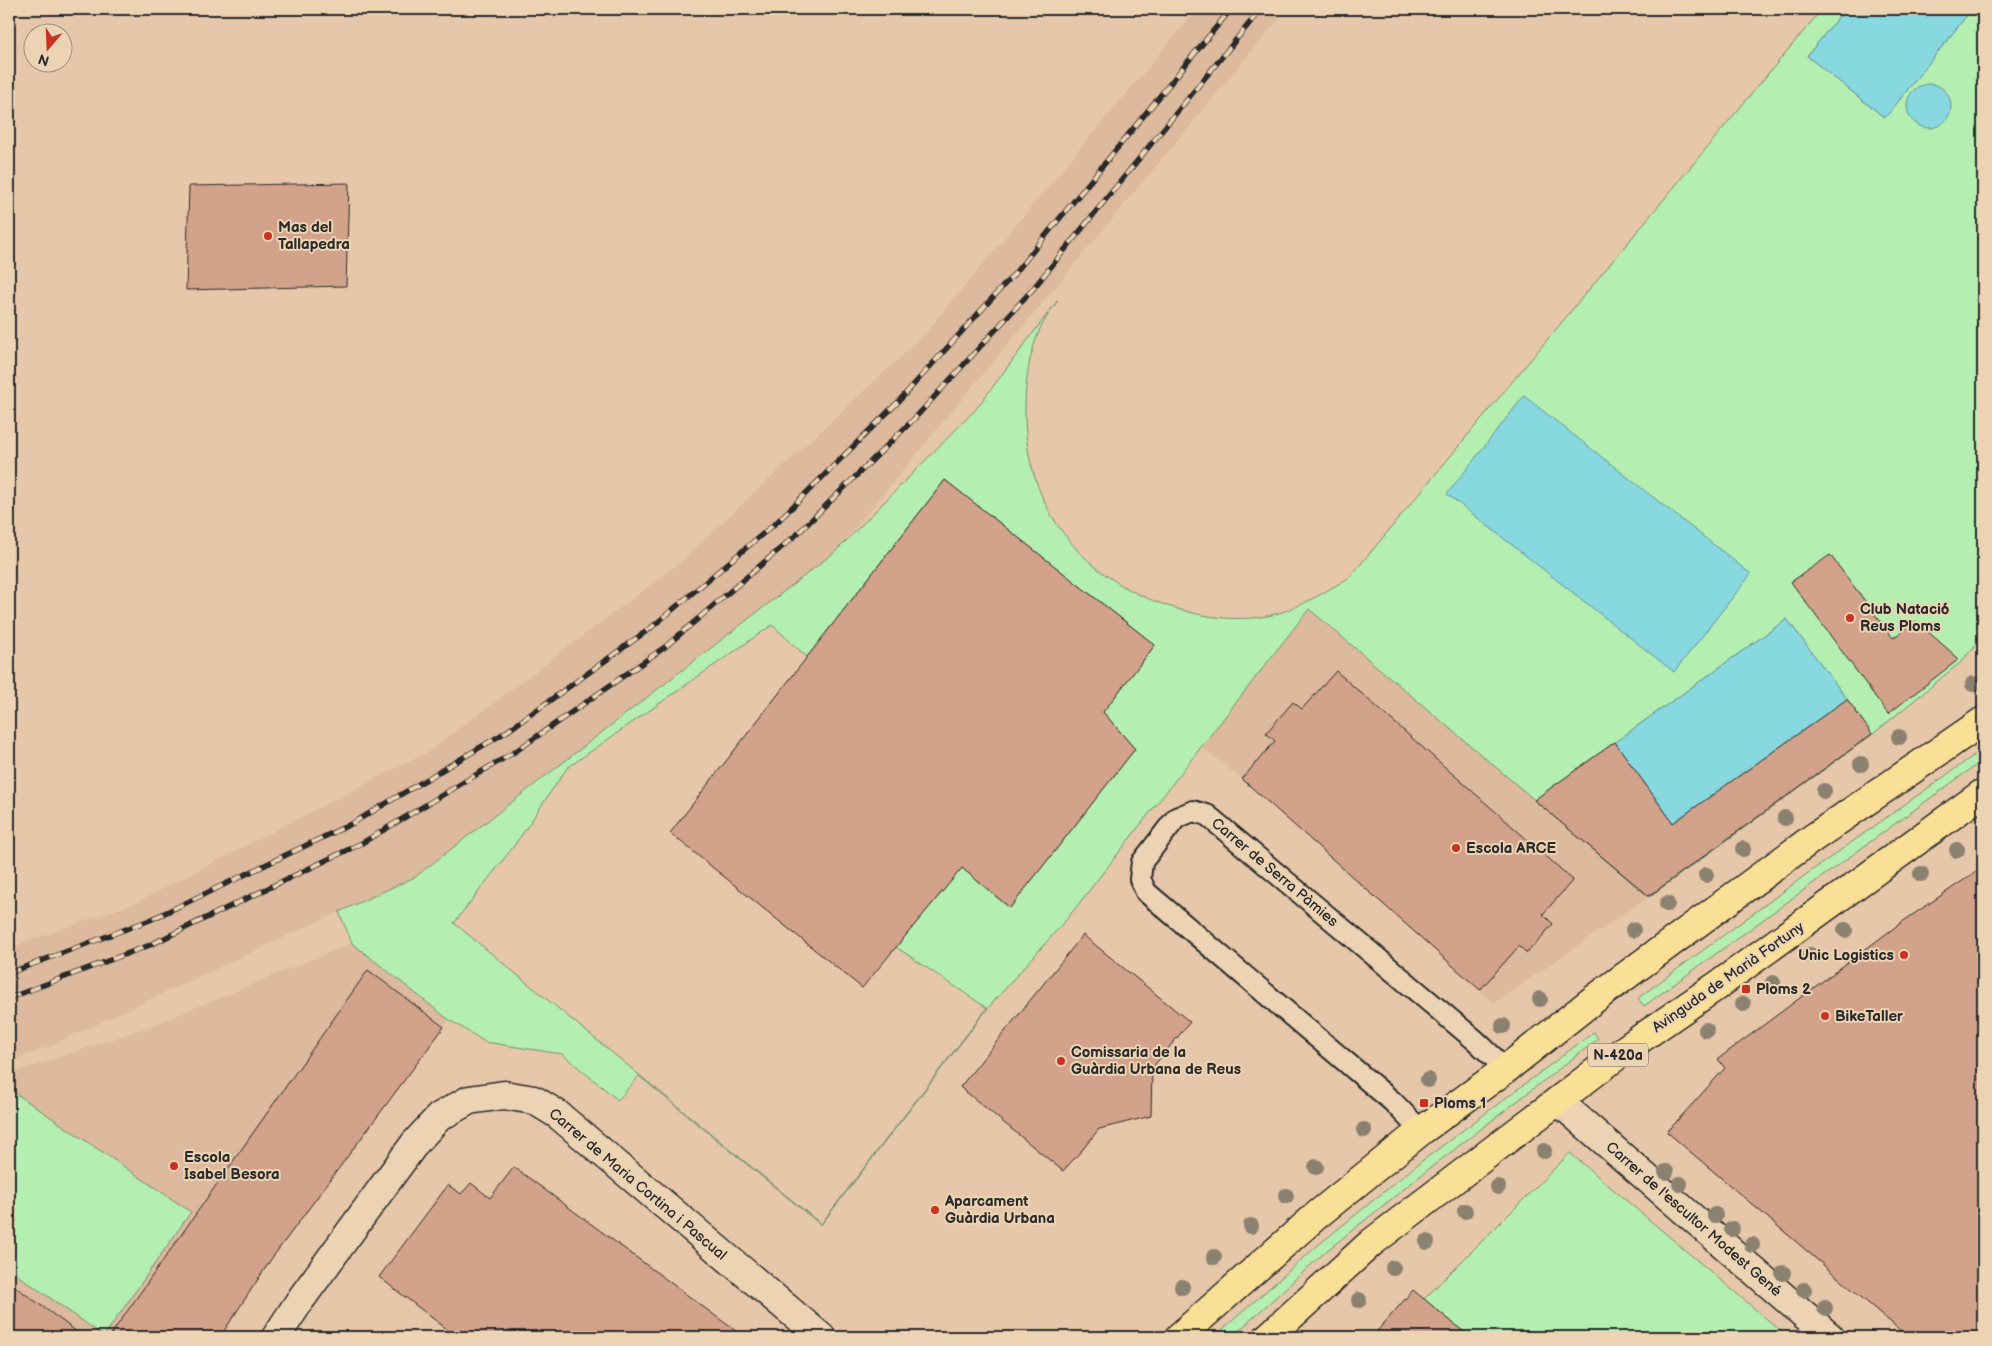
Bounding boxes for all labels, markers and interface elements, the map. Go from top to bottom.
north arrow [22,22,72,72]
text: N [36,50,52,70]
place label: Mas del Tallapedra [278,218,350,254]
marker: Mas del Tallapedra [262,230,274,242]
place label: Club Natació Reus Ploms [1860,600,1950,636]
marker: Club Natació Reus Ploms [1844,612,1856,624]
street label: Carrer de Serra Pàmies [1207,814,1342,931]
place label: Escola ARCE [1466,839,1556,858]
marker: Escola ARCE [1450,842,1462,854]
street label: Avinguda de Marià Fortuny [1649,918,1808,1037]
place label: Unic Logistics [1798,946,1894,965]
marker: Unic Logistics [1898,949,1910,961]
place label: Ploms 2 [1756,980,1811,999]
marker: Ploms 2 [1740,983,1752,995]
place label: BikeTaller [1835,1007,1904,1026]
marker: BikeTaller [1819,1010,1831,1022]
place label: Comissaria de la Guàrdia Urbana de Reus [1071,1043,1241,1079]
road number: N-420a [1588,1044,1648,1066]
marker: Comissaria de la Guàrdia Urbana de Reus [1055,1055,1067,1067]
place label: Ploms 1 [1434,1094,1486,1113]
marker: Ploms 1 [1418,1097,1430,1109]
street label: Carrer de Maria Cortina i Pascual [545,1104,731,1265]
street label: Carrer de l'escultor Modest Gené [1602,1138,1786,1301]
place label: Escola Isabel Besora [184,1148,280,1184]
marker: Escola Isabel Besora [168,1160,180,1172]
place label: Aparcament Guàrdia Urbana [944,1192,1055,1228]
marker: Aparcament Guàrdia Urbana [929,1204,941,1216]

